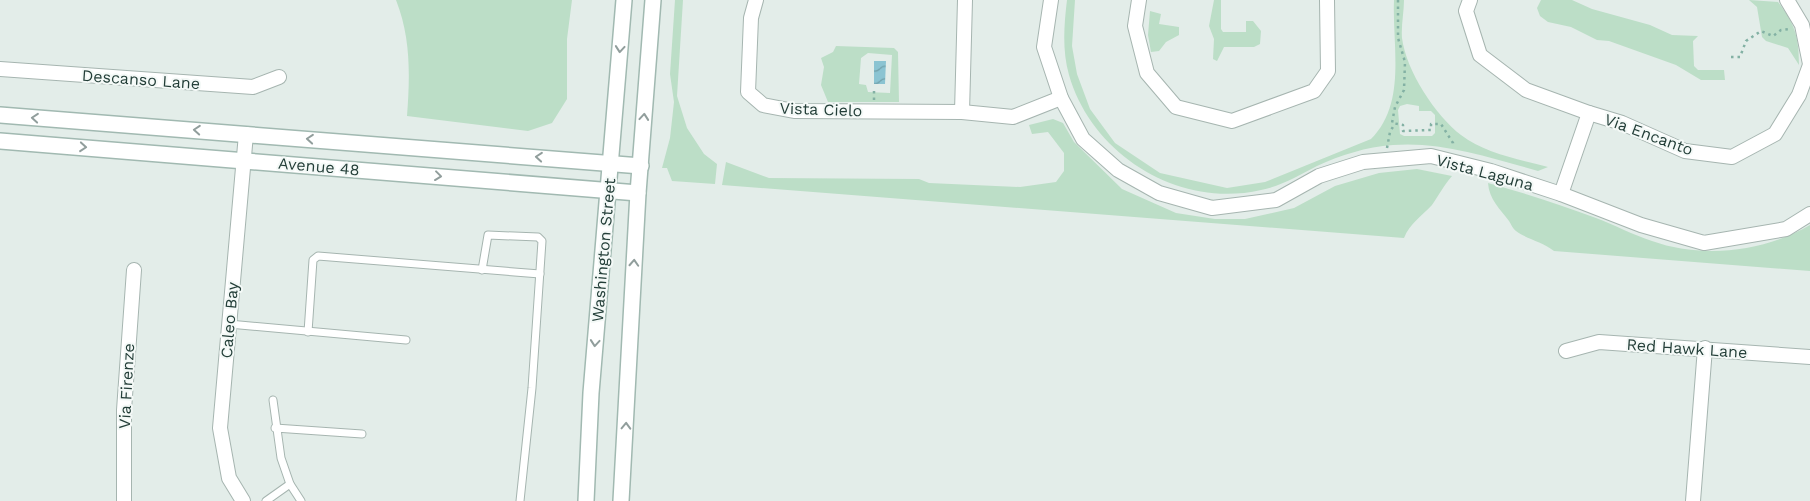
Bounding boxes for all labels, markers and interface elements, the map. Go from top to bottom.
one-way arrow [615,45,626,53]
street label: Descanso Lane [81,66,201,93]
street label: Vista Cielo [779,99,863,120]
street label: Via Encanto [1602,110,1696,159]
one-way arrow [31,112,39,123]
one-way arrow [639,113,650,121]
one-way arrow [193,125,201,136]
one-way arrow [306,134,314,145]
one-way arrow [80,142,88,153]
street label: Vista Laguna [1434,150,1536,195]
one-way arrow [535,152,543,163]
street label: Avenue 48 [277,153,360,180]
one-way arrow [434,170,442,181]
street label: Washington Street [588,177,619,323]
one-way arrow [629,259,640,267]
street label: Caleo Bay [217,280,242,359]
street label: Red Hawk Lane [1626,335,1748,362]
one-way arrow [590,339,601,347]
street label: Via Firenze [115,343,138,429]
one-way arrow [621,421,631,429]

